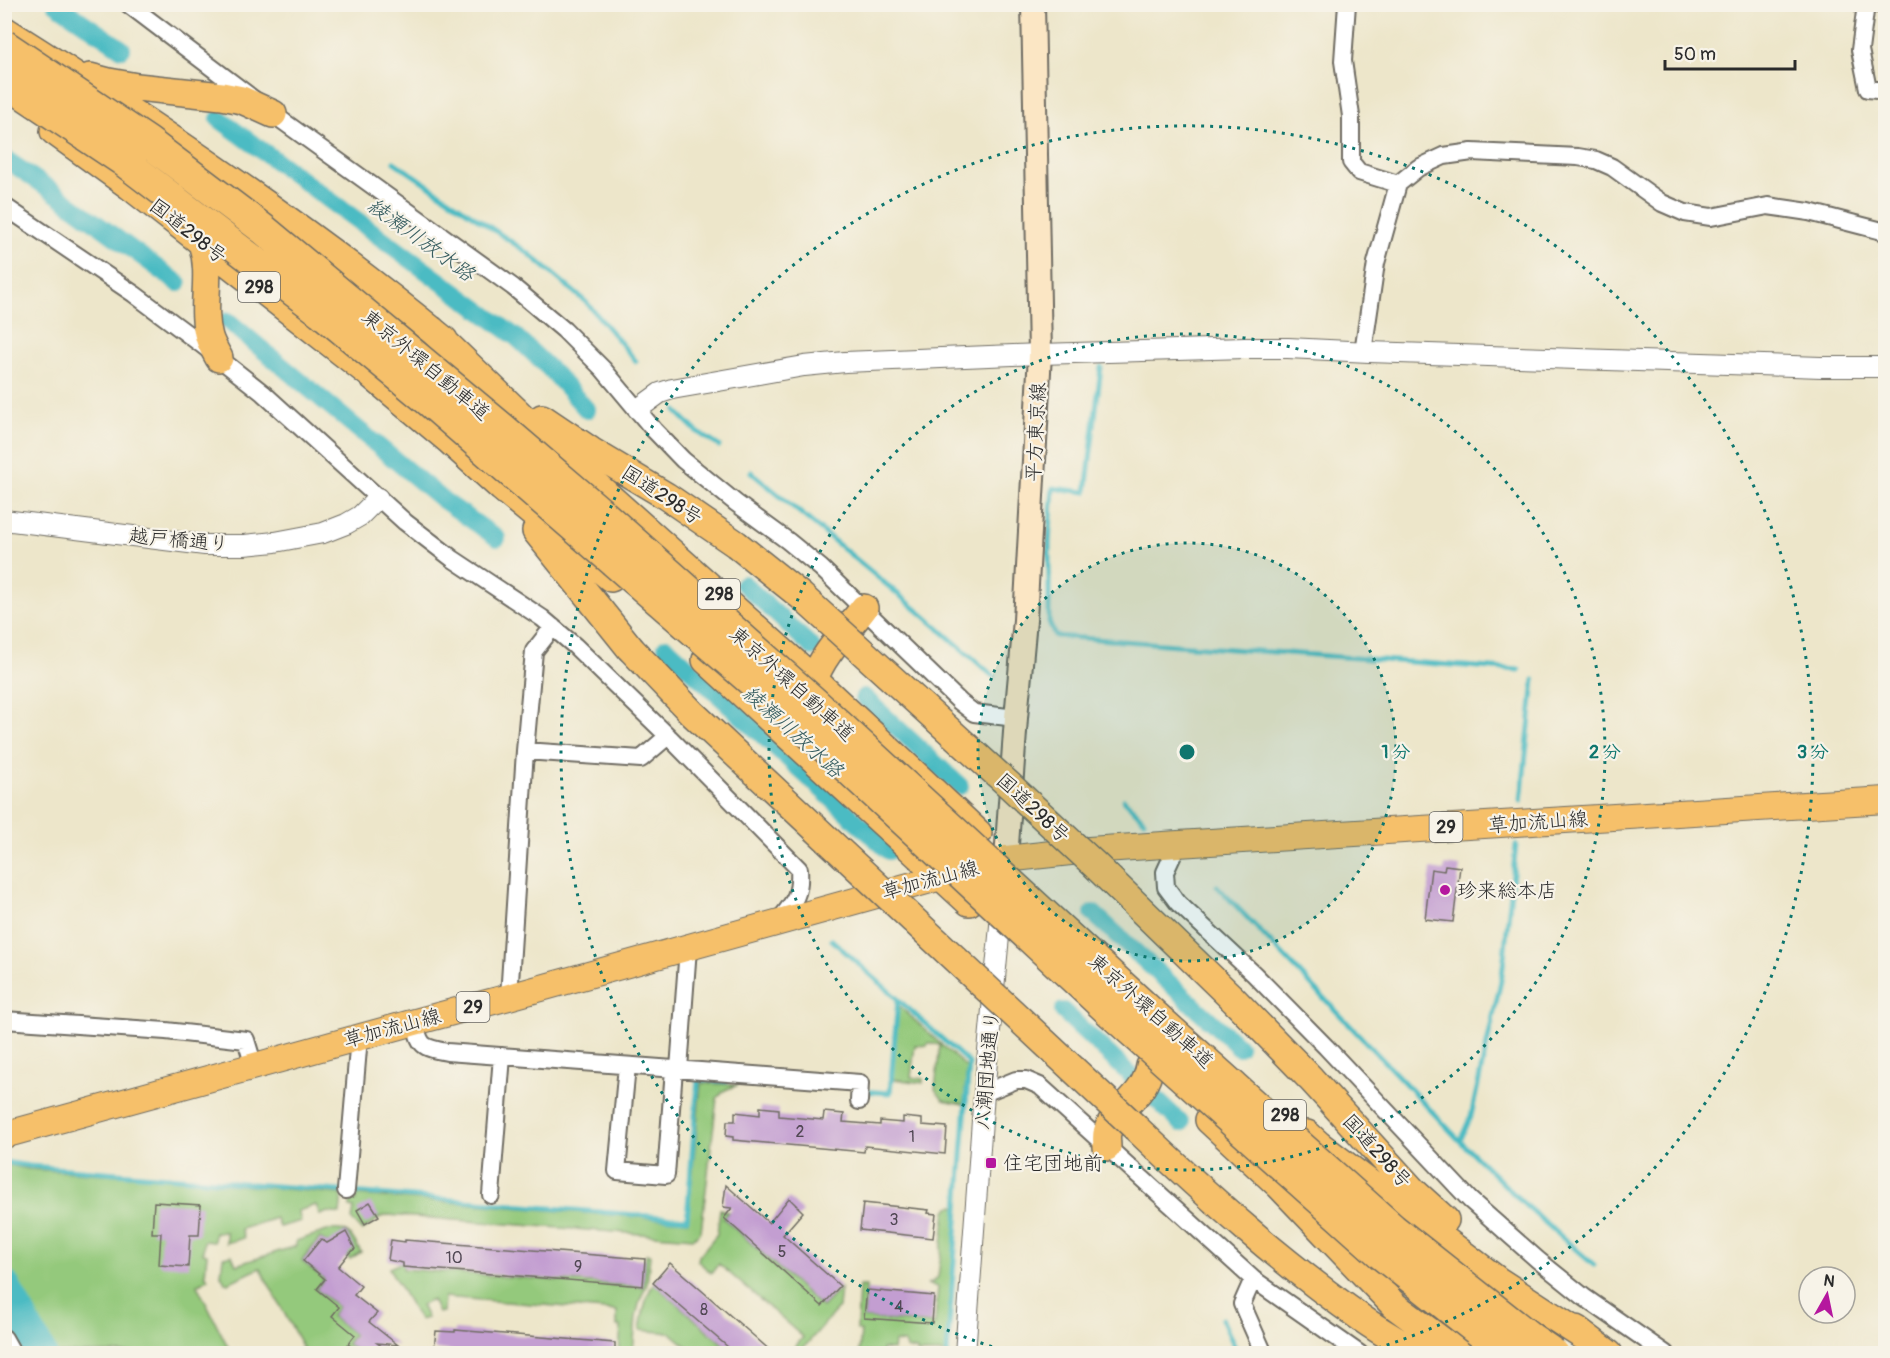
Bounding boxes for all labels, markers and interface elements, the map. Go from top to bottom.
scale bar [1665,33,1796,71]
text: 50 m [1674,43,1716,66]
water label: 綾瀬川放水路 [362,192,481,289]
street label: 国道298号 [144,193,232,269]
road number: 298 [238,272,280,302]
street label: 東京外環自動車道 [357,304,495,426]
street label: 平方東京線 [1021,381,1051,483]
street label: 国道298号 [617,460,707,530]
street label: 越戸橋通り [128,523,230,557]
road number: 298 [698,579,740,609]
street label: 東京外環自動車道 [724,621,860,747]
water label: 綾瀬川放水路 [737,680,850,785]
text: 1 分 [1382,741,1410,764]
text: 2 分 [1589,741,1621,764]
text: 3 分 [1797,741,1829,764]
centre of rings [1177,742,1197,762]
street label: 国道298号 [991,768,1075,848]
street label: 草加流山線 [1487,806,1589,838]
road number: 29 [1430,812,1462,842]
street label: 草加流山線 [878,855,982,905]
place label: 珍来総本店 [1457,878,1557,903]
marker: 珍来総本店 [1438,883,1452,897]
street label: 東京外環自動車道 [1083,948,1219,1074]
road number: 29 [456,992,490,1022]
street label: 草加流山線 [340,1003,444,1053]
street label: 八潮団地通り [969,1009,1005,1131]
road number: 298 [1264,1100,1306,1130]
street label: 国道298号 [1337,1109,1417,1193]
house number: 2 [796,1122,805,1142]
house number: 1 [909,1127,915,1147]
place label: 住宅団地前 [1003,1151,1103,1176]
marker: 住宅団地前 [984,1156,998,1170]
house number: 3 [890,1210,899,1230]
house number: 5 [778,1242,786,1262]
house number: 10 [445,1248,463,1268]
house number: 9 [574,1257,582,1277]
north arrow [1797,1265,1857,1325]
text: N [1822,1270,1836,1292]
house number: 4 [894,1297,904,1317]
house number: 8 [700,1300,708,1320]

